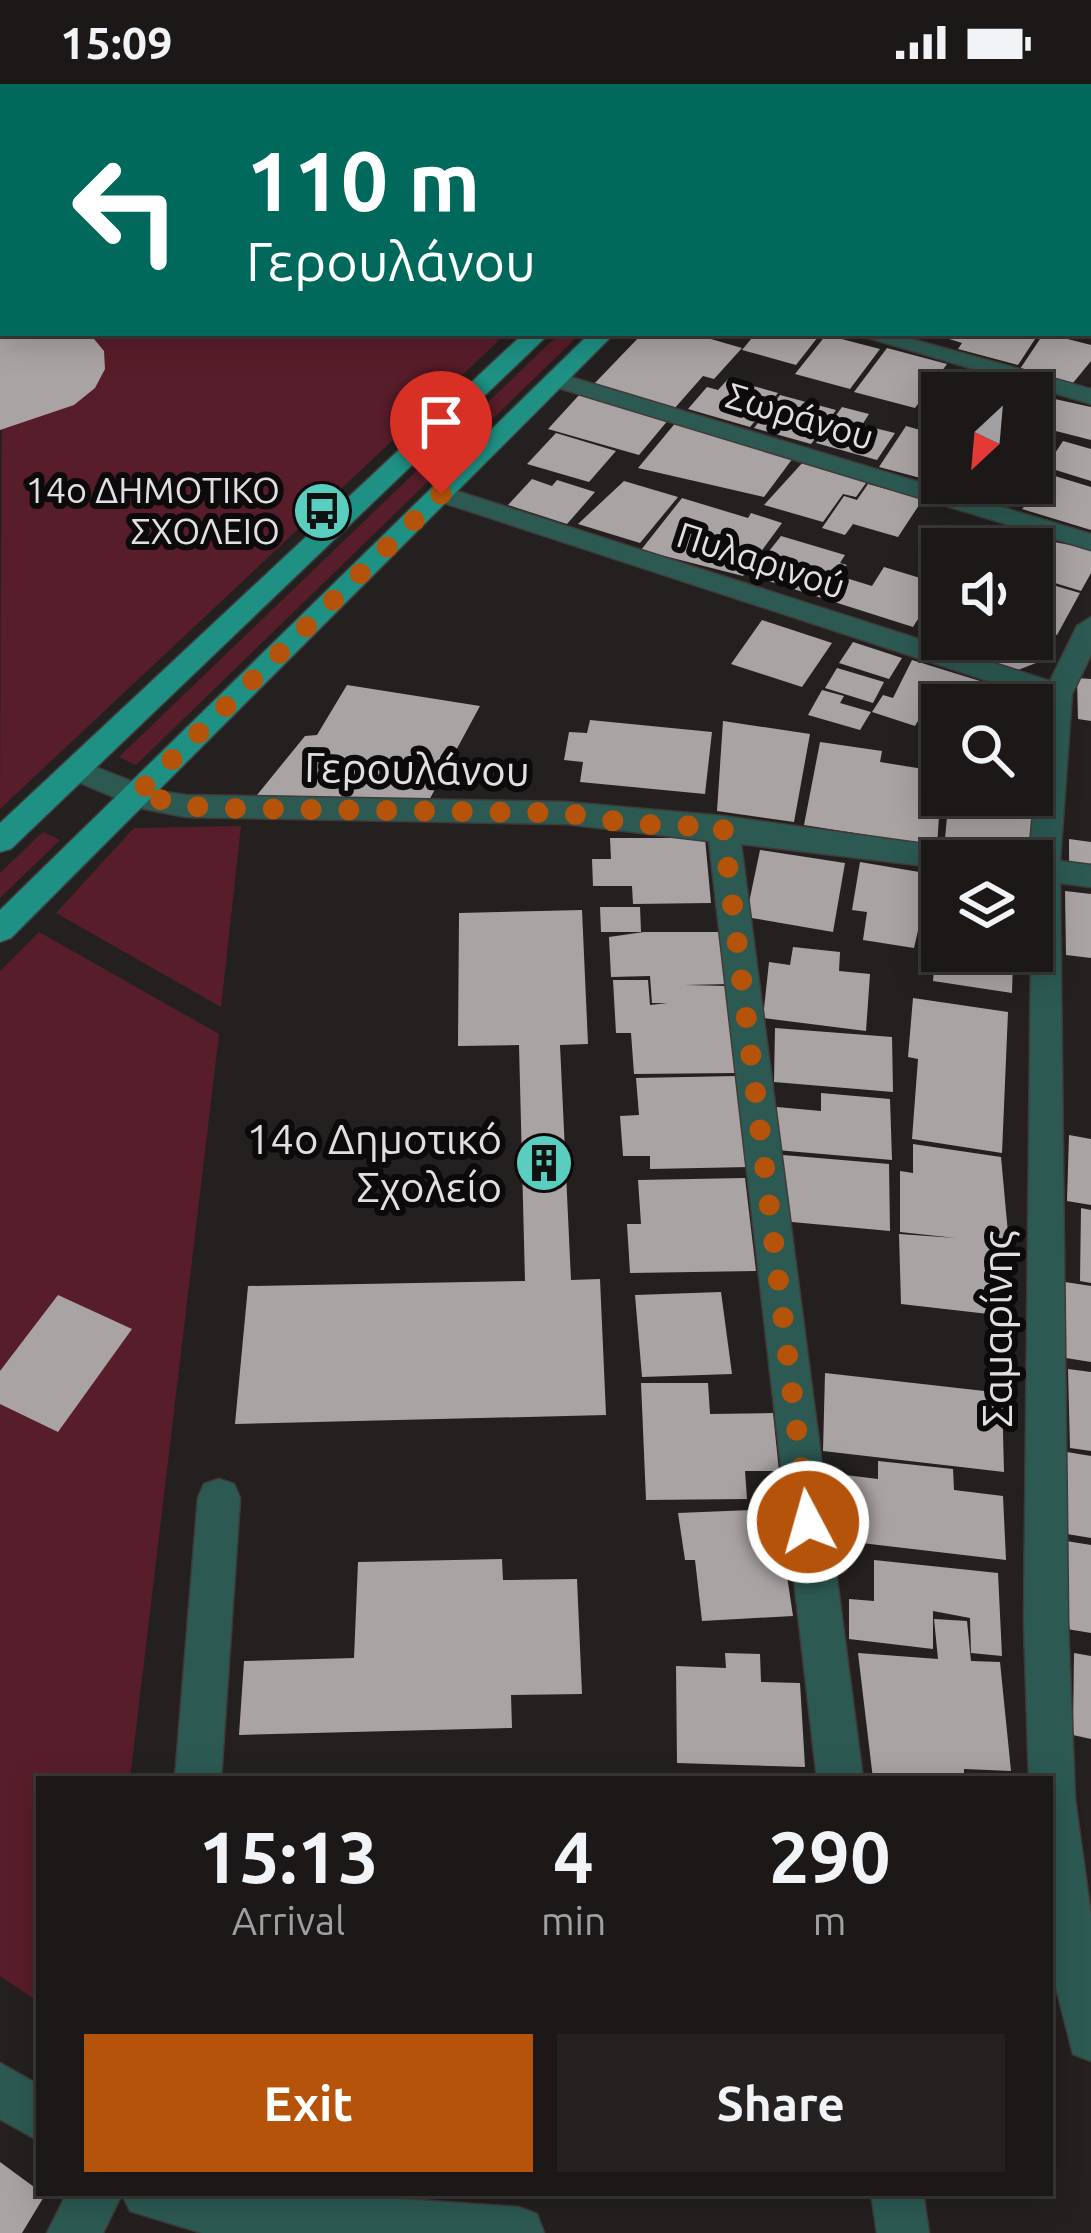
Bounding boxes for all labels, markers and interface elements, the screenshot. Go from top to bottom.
text: 15:09 [60,17,173,68]
icon: left [48,132,204,288]
text: 110 m [246,133,480,227]
text: Γερουλάνου [246,231,536,291]
pin [390,371,492,494]
north arrow [921,372,1053,504]
map controls [921,372,1053,972]
street label: Σωράνου [722,374,879,457]
icon: arrive [408,389,474,455]
place label: 14ο ΔΗΜΟΤΙΚΟ ΣΧΟΛΕΙΟ [25,469,280,551]
bus stop icon: 14ο ΔΗΜΟΤΙΚΟ ΣΧΟΛΕΙΟ [291,480,353,542]
street label: Πυλαρινού [672,513,850,606]
button: sound [921,528,1053,660]
button: search [921,684,1053,816]
street label: Γερουλάνου [304,743,530,794]
button: layers [921,840,1053,972]
place label: 14ο Δημοτικό Σχολείο [247,1115,502,1210]
building icon: 14ο Δημοτικό Σχολείο [513,1132,575,1194]
street label: Σαμαρίνης [973,1231,1020,1427]
position arrow [745,1459,871,1585]
text: 15:13 [198,1816,379,1897]
text: 4 [553,1816,594,1897]
text: 290 [769,1816,891,1897]
text: Arrival [232,1899,345,1942]
text: min [541,1899,606,1942]
text: m [813,1899,846,1942]
button: Exit [84,2034,533,2172]
button: Share [557,2034,1005,2172]

